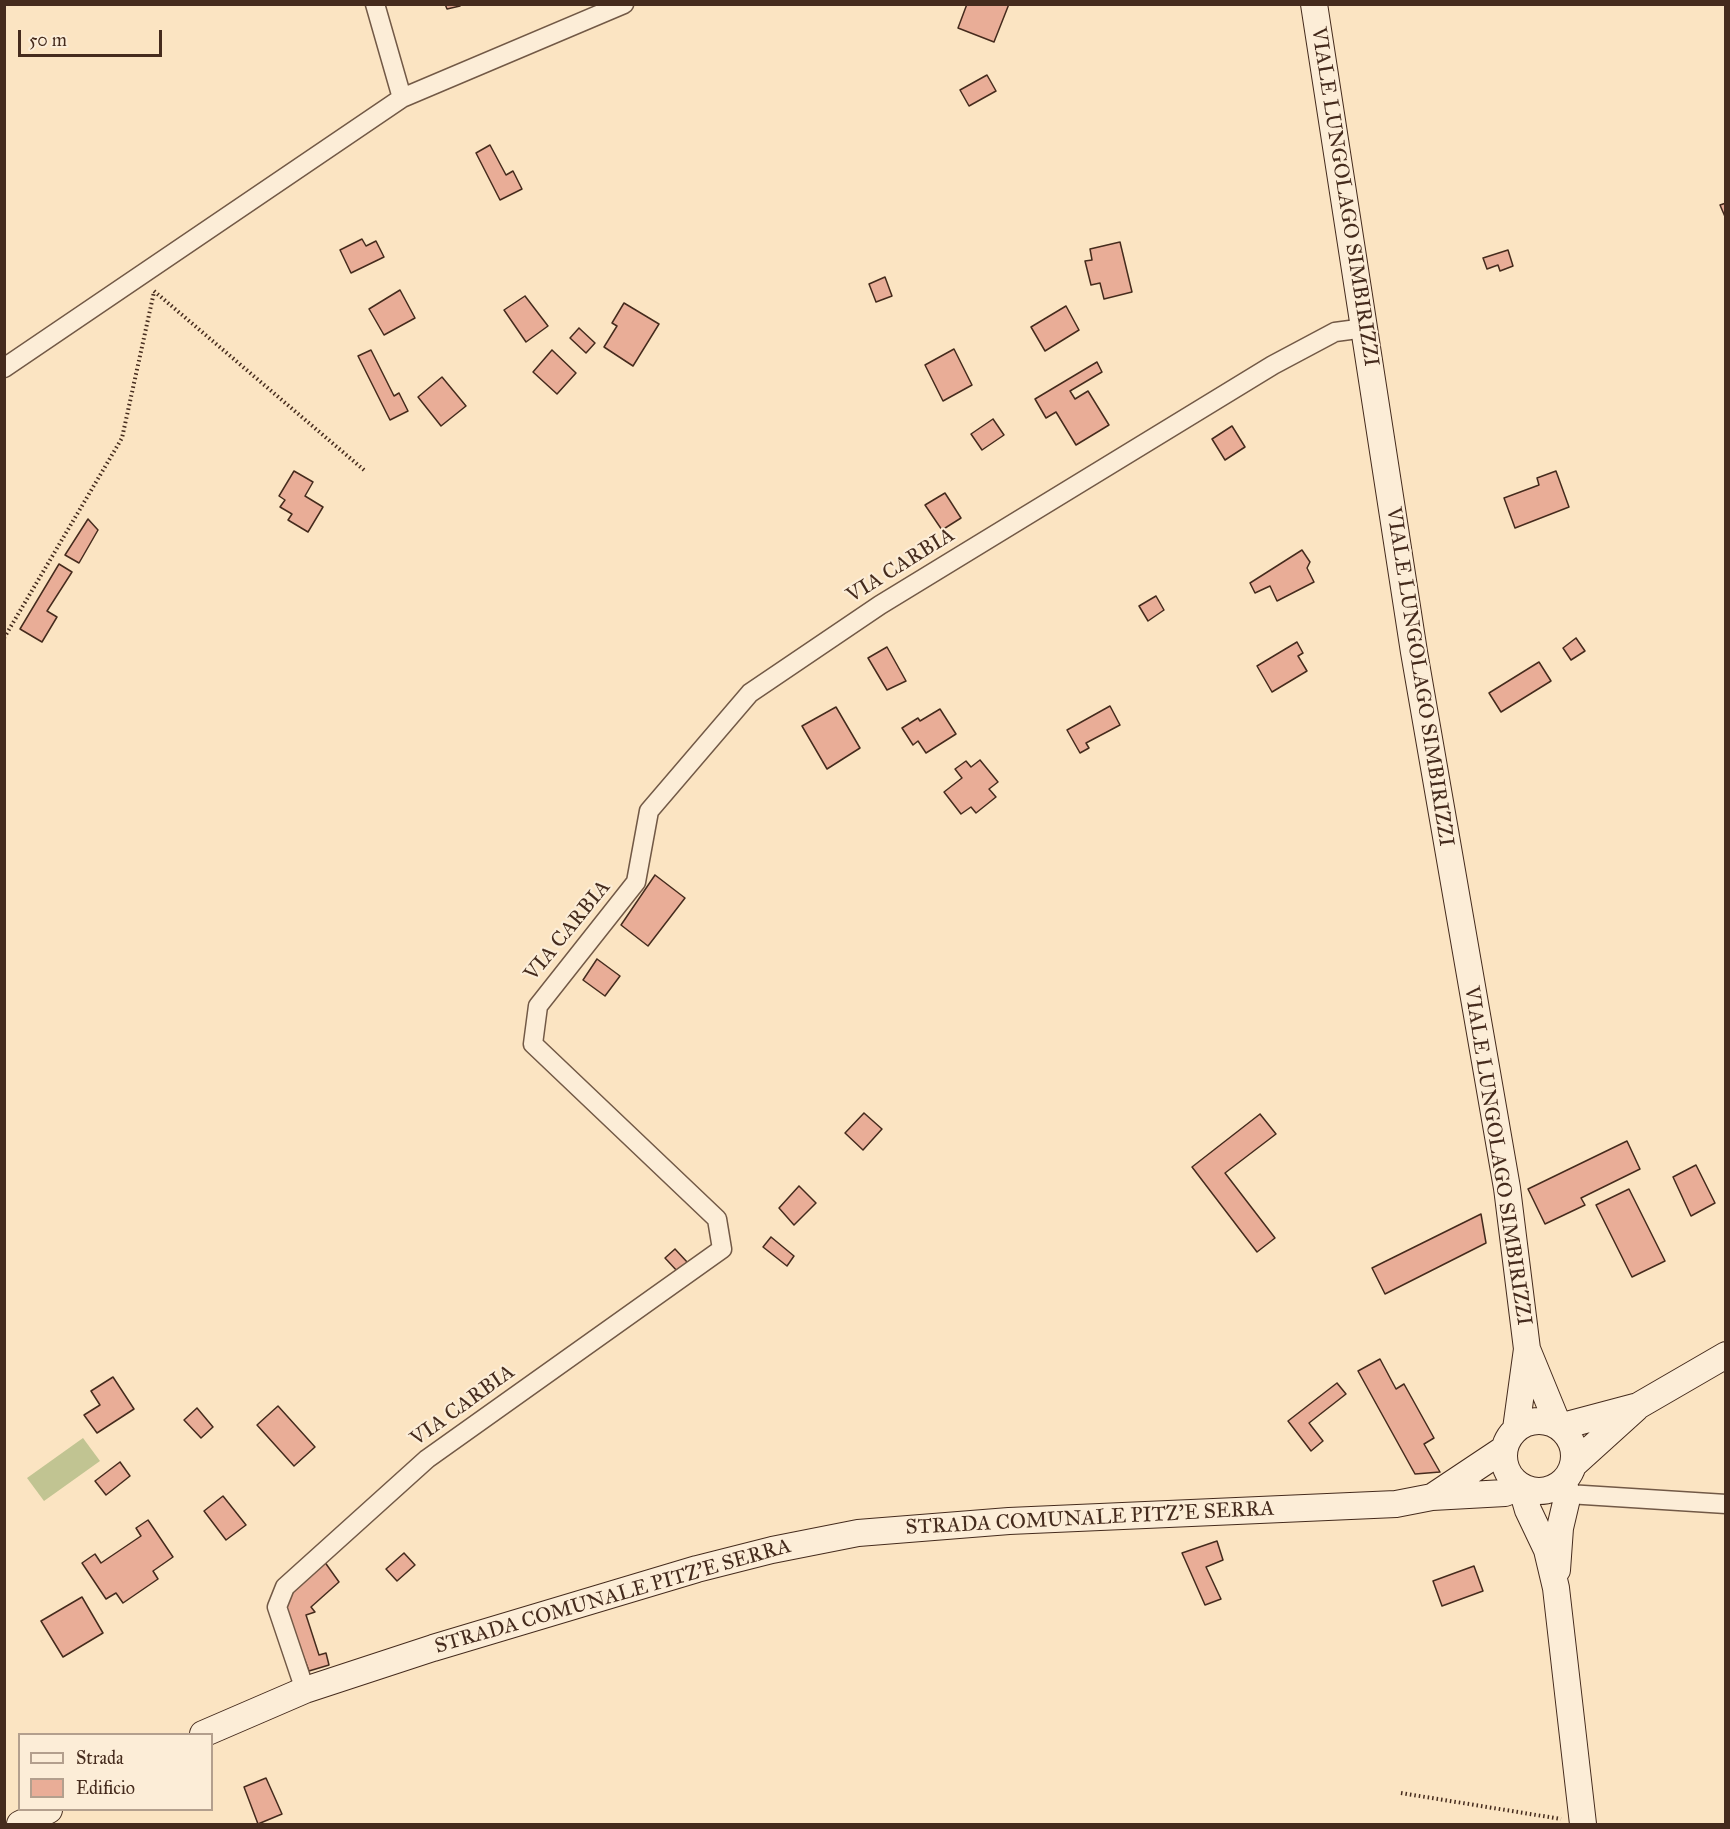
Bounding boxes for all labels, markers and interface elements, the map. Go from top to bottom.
scale bar [21,18,165,56]
street label: VIALE LUNGOLAGO SIMBIRIZZI [1305,26,1383,368]
text: 50 m [29,29,67,51]
street label: VIALE LUNGOLAGO SIMBIRIZZI [1380,506,1458,848]
street label: VIA CARBIA [842,523,960,609]
street label: VIA CARBIA [520,876,616,986]
street label: VIALE LUNGOLAGO SIMBIRIZZI [1458,985,1536,1327]
street label: VIA CARBIA [406,1360,520,1452]
street label: STRADA COMUNALE PITZ'E SERRA [905,1497,1275,1541]
street label: STRADA COMUNALE PITZ'E SERRA [432,1534,794,1660]
legend [18,1733,213,1811]
text: Strada [76,1747,124,1769]
text: Edificio [76,1777,135,1799]

